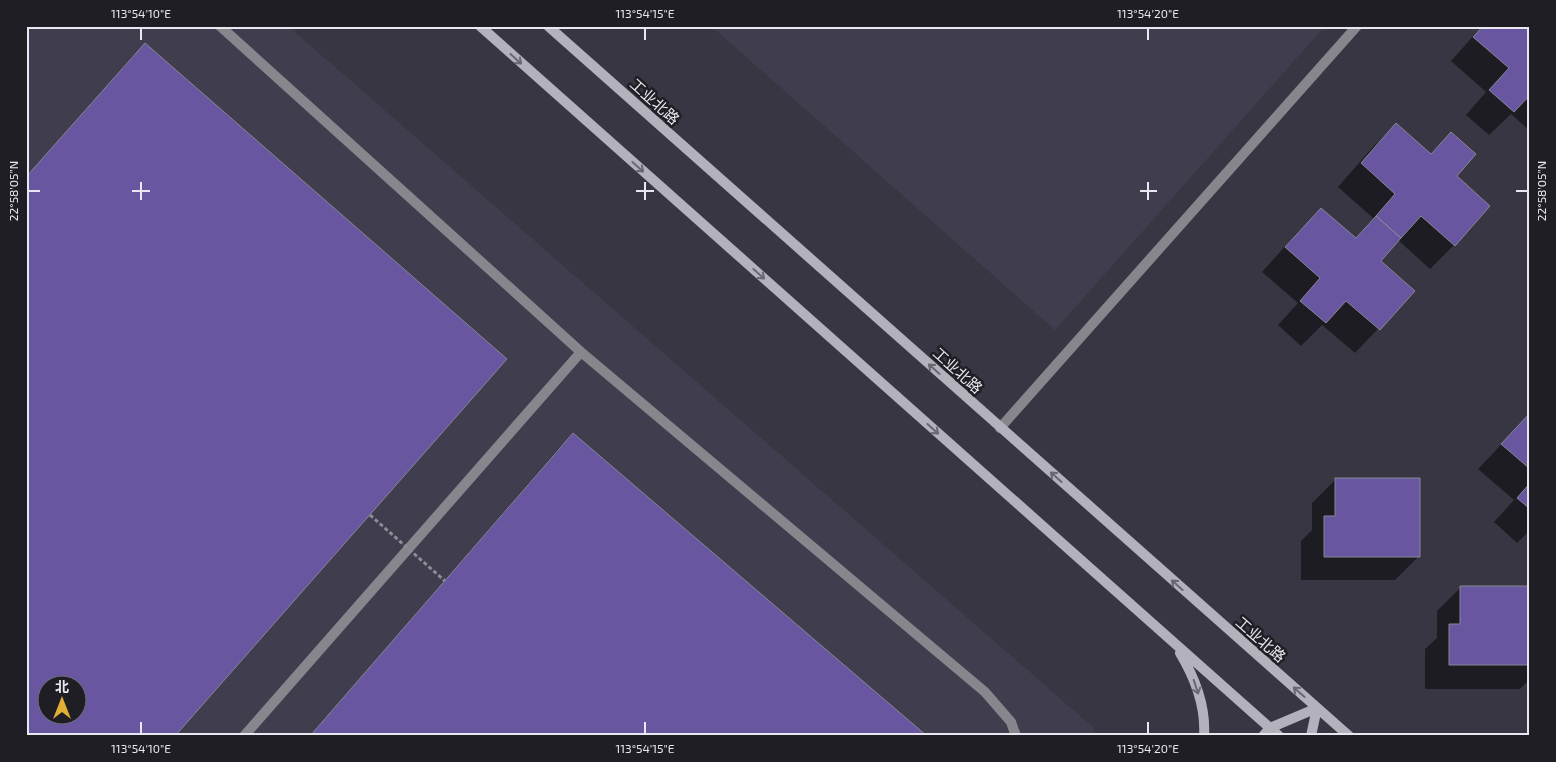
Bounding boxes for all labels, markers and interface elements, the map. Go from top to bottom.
text: 113°54'10"E [111,6,171,20]
text: 113°54'15"E [615,6,675,20]
text: 113°54'20"E [1117,6,1179,20]
one-way arrow [510,53,523,64]
street label: 工业北路 [627,74,683,128]
text: 22°58'05"N [6,161,20,221]
one-way arrow [631,161,644,172]
text: 22°58'05"N [1534,161,1548,221]
one-way arrow [753,269,766,280]
street label: 工业北路 [930,343,986,397]
one-way arrow [928,363,941,375]
one-way arrow [926,423,939,434]
one-way arrow [1049,471,1062,483]
one-way arrow [1171,579,1184,590]
street label: 工业北路 [1232,613,1290,665]
north arrow [38,674,88,724]
text: 北 [55,678,69,695]
one-way arrow [1192,678,1202,694]
one-way arrow [1293,687,1306,698]
text: 113°54'10"E [111,741,171,755]
text: 113°54'15"E [615,741,675,755]
text: 113°54'20"E [1117,741,1179,755]

